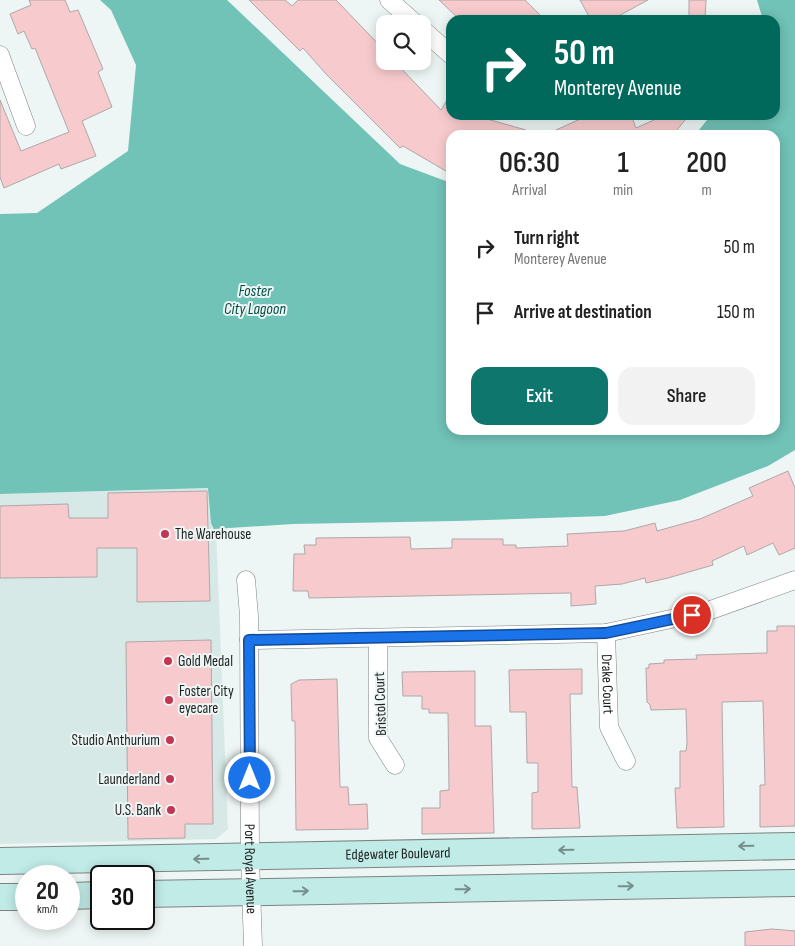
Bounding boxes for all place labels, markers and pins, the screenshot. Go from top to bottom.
place label: The Warehouse [175,525,251,544]
marker: The Warehouse [159,528,171,540]
pin [671,594,713,636]
place label: Gold Medal [178,652,233,671]
marker: Gold Medal [162,655,174,667]
place label: Foster City eyecare [179,682,234,718]
marker: Foster City eyecare [163,694,175,706]
place label: Studio Anthurium [72,731,160,750]
marker: Studio Anthurium [164,734,176,746]
place label: Launderland [98,770,160,789]
marker: Launderland [164,773,176,785]
place label: U.S. Bank [115,801,161,820]
marker: U.S. Bank [165,804,177,816]

